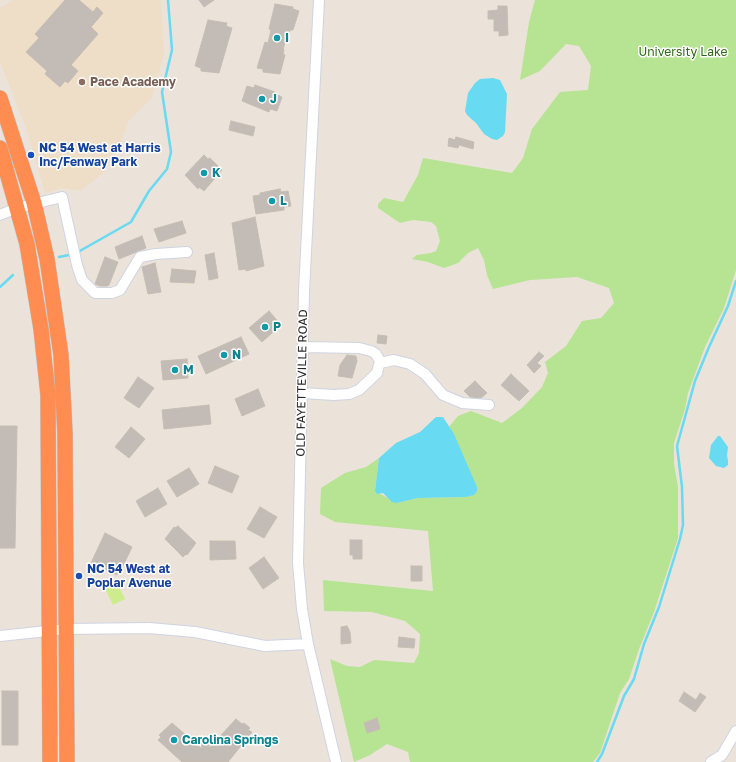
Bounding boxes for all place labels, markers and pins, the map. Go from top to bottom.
place label: I [285,31,289,45]
marker: I [272,33,282,43]
place label: Pace Academy [90,75,176,89]
marker: Pace Academy [77,77,87,87]
place label: J [270,92,277,106]
marker: J [257,94,267,104]
place label: NC 54 West at Harris Inc/Fenway Park [39,141,161,169]
marker: NC 54 West at Harris Inc/Fenway Park [26,150,36,160]
place label: K [212,166,221,180]
marker: K [199,168,209,178]
place label: L [280,194,287,208]
marker: L [267,196,277,206]
place label: P [273,320,281,334]
marker: P [260,322,270,332]
place label: N [232,348,241,362]
marker: N [219,350,229,360]
place label: M [183,363,194,377]
marker: M [170,365,180,375]
place label: NC 54 West at Poplar Avenue [87,562,172,590]
marker: NC 54 West at Poplar Avenue [74,571,84,581]
place label: Carolina Springs [182,733,278,747]
marker: Carolina Springs [169,735,179,745]

